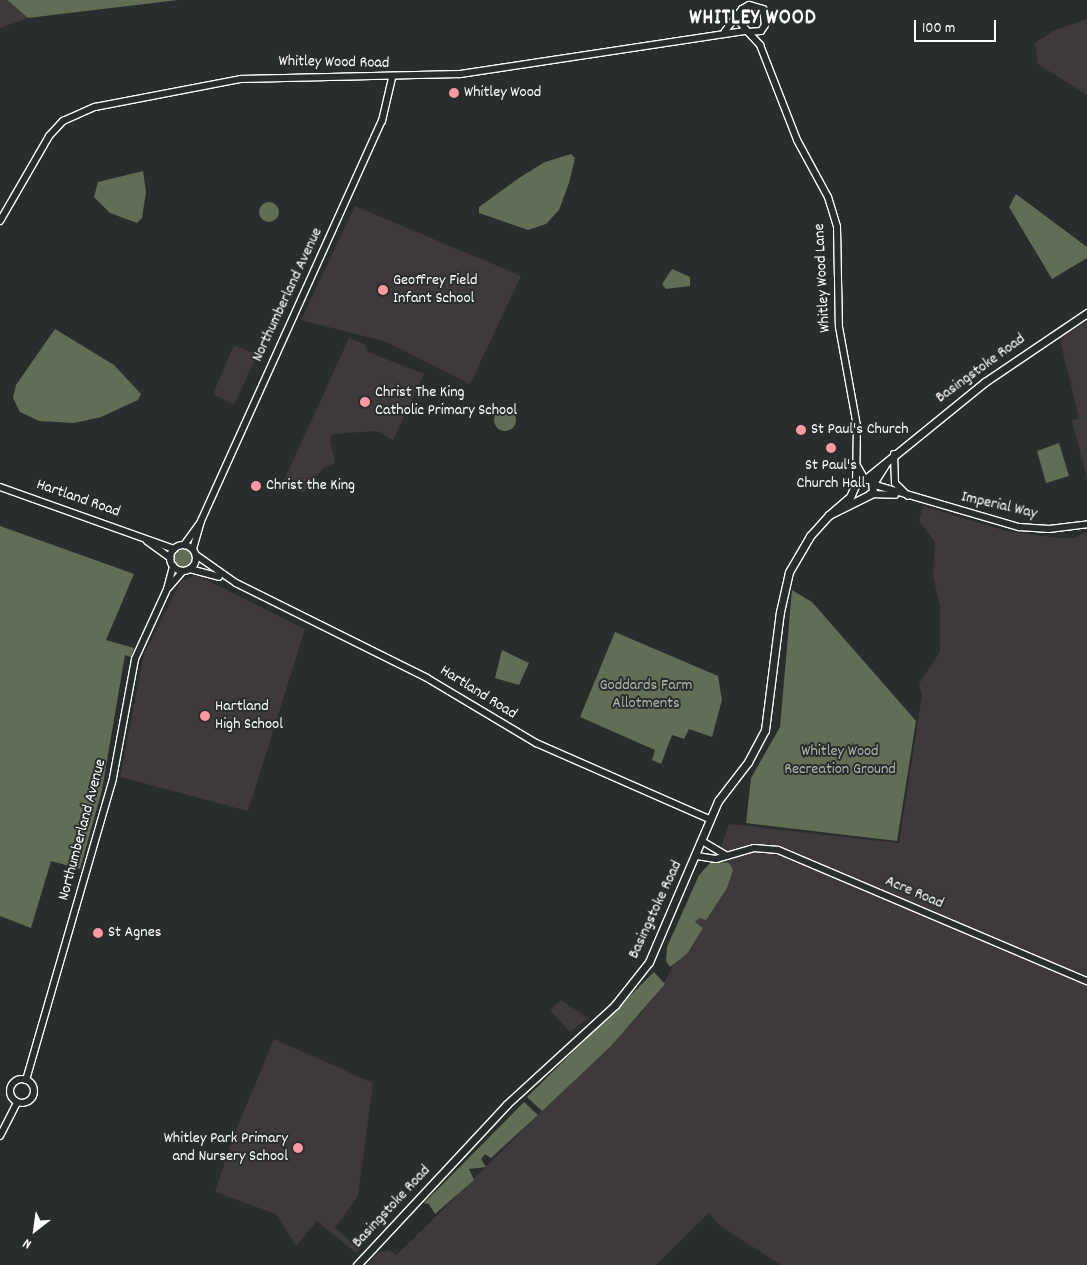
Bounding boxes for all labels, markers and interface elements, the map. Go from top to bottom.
district label: WHITLEY WOOD [688,6,818,32]
scale bar [917,10,1000,42]
text: 100 m [922,18,955,40]
street label: Whitley Wood Road [278,52,390,74]
place label: Whitley Wood [464,83,541,103]
marker: Whitley Wood [448,87,460,99]
street label: Whitley Wood Lane [811,223,835,333]
street label: Northumberland Avenue [249,225,327,365]
place label: Geoffrey Field Infant School [393,271,478,309]
marker: Geoffrey Field Infant School [377,284,389,296]
street label: Basingstoke Road [932,330,1030,408]
place label: Christ The King Catholic Primary School [375,383,517,421]
marker: Christ The King Catholic Primary School [359,396,371,408]
place label: St Paul's Church [811,420,908,440]
marker: St Paul's Church [795,424,807,436]
marker: St Paul's Church Hall [825,442,837,454]
place label: St Paul's Church Hall [797,456,865,494]
street label: Hartland Road [34,476,122,522]
place label: Christ the King [266,476,355,496]
marker: Christ the King [250,480,262,492]
street label: Imperial Way [959,488,1039,524]
street label: Hartland Road [436,662,520,724]
park label: Goddards Farm Allotments [599,676,693,714]
place label: Hartland High School [215,697,283,735]
marker: Hartland High School [199,710,211,722]
park label: Whitley Wood Recreation Ground [784,742,896,780]
street label: Northumberland Avenue [55,757,111,903]
street label: Basingstoke Road [625,858,687,962]
street label: Acre Road [882,872,946,914]
place label: St Agnes [108,923,162,943]
marker: St Agnes [92,927,104,939]
place label: Whitley Park Primary and Nursery School [164,1129,288,1167]
marker: Whitley Park Primary and Nursery School [292,1142,304,1154]
street label: Basingstoke Road [349,1162,435,1252]
north arrow [10,1205,60,1255]
text: N [20,1233,36,1253]

